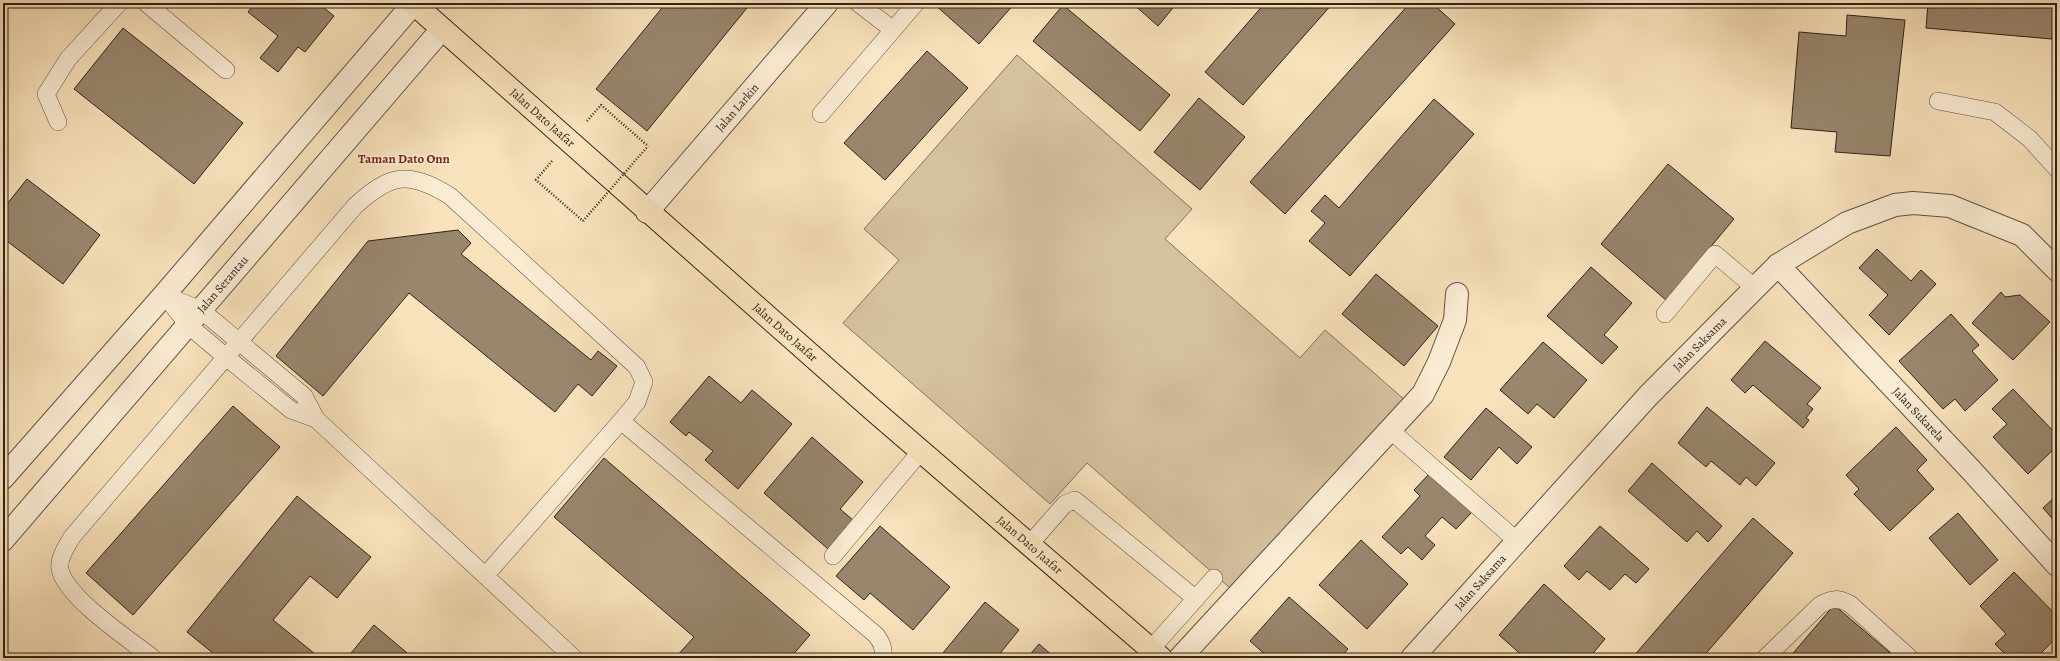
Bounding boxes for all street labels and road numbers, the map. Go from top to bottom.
street label: Jalan Larkin [712,80,763,135]
street label: Jalan Dato Jaafar [507,85,579,151]
street label: Jalan Serantau [193,252,252,316]
street label: Jalan Dato Jaafar [749,299,822,366]
street label: Jalan Saksama [1669,313,1730,374]
street label: Jalan Sukarela [1889,384,1948,445]
street label: Jalan Dato Jaafar [994,512,1066,578]
street label: Jalan Saksama [1451,550,1510,614]

